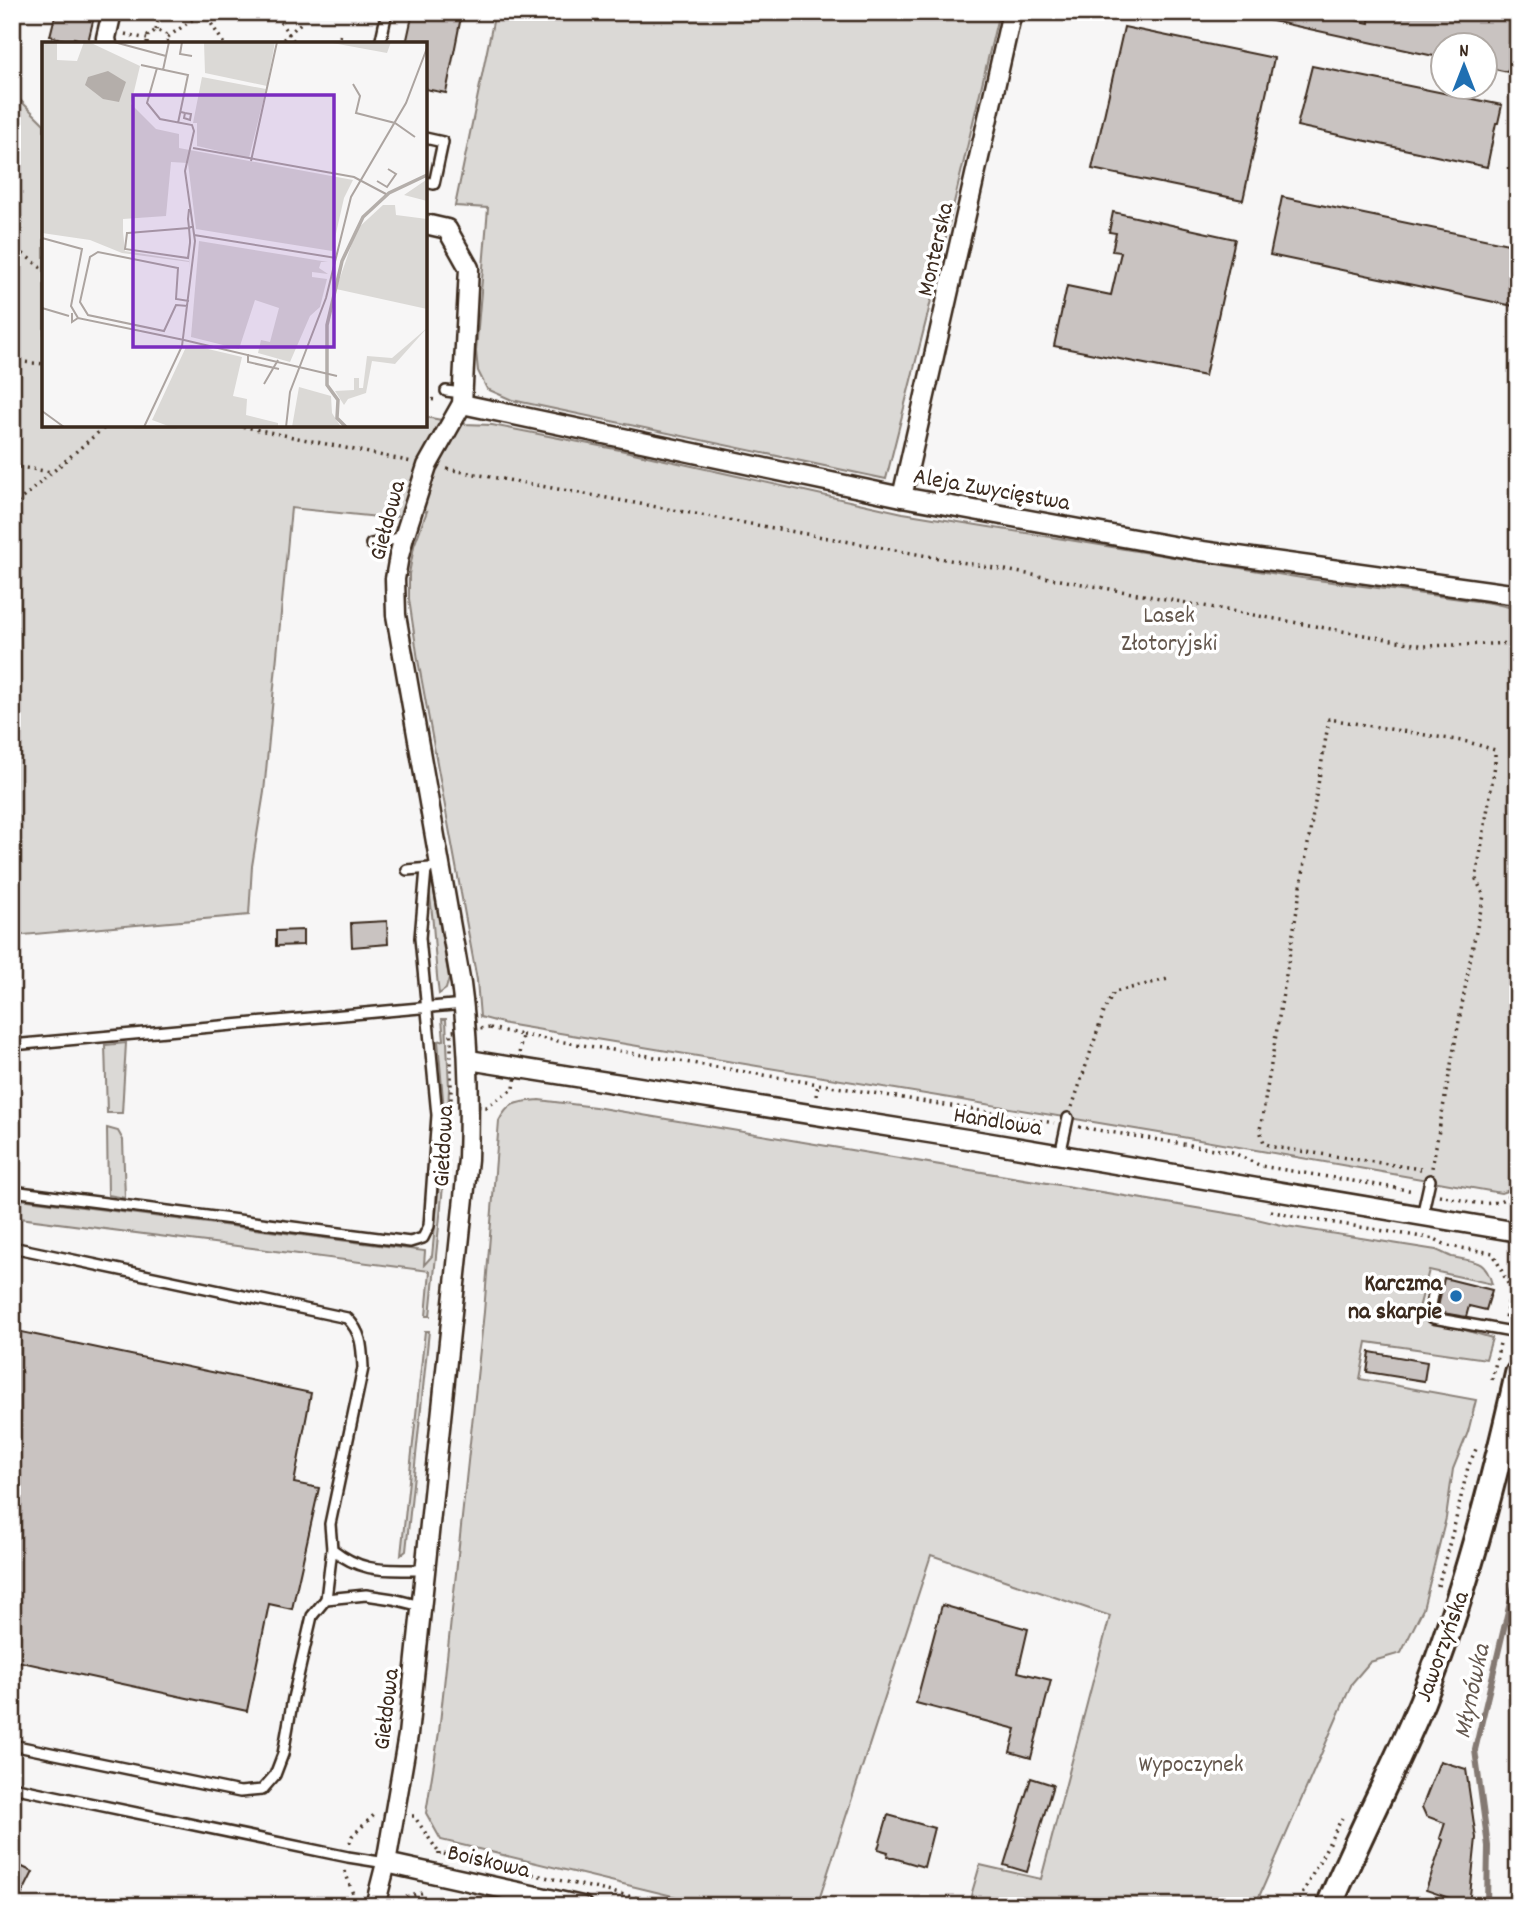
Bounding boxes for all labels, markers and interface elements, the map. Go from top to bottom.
north arrow [1428,32,1498,102]
text: N [1459,39,1469,66]
inset map [42,42,427,427]
street label: Monterska [910,199,964,300]
street label: Aleja Zwycięstwa [911,460,1073,522]
street label: Giełdowa [362,476,416,565]
park label: Lasek Złotoryjski [1121,600,1217,662]
street label: Handlowa [951,1099,1045,1147]
street label: Giełdowa [426,1104,464,1188]
place label: Karczma na skarpie [1348,1268,1443,1330]
marker: Karczma na skarpie [1448,1288,1464,1304]
street label: Jaworzyńska [1408,1586,1480,1707]
water label: Młynówka [1445,1639,1502,1742]
street label: Giełdowa [366,1666,410,1752]
park label: Wypoczynek [1138,1749,1244,1783]
street label: Boiskowa [444,1837,534,1889]

